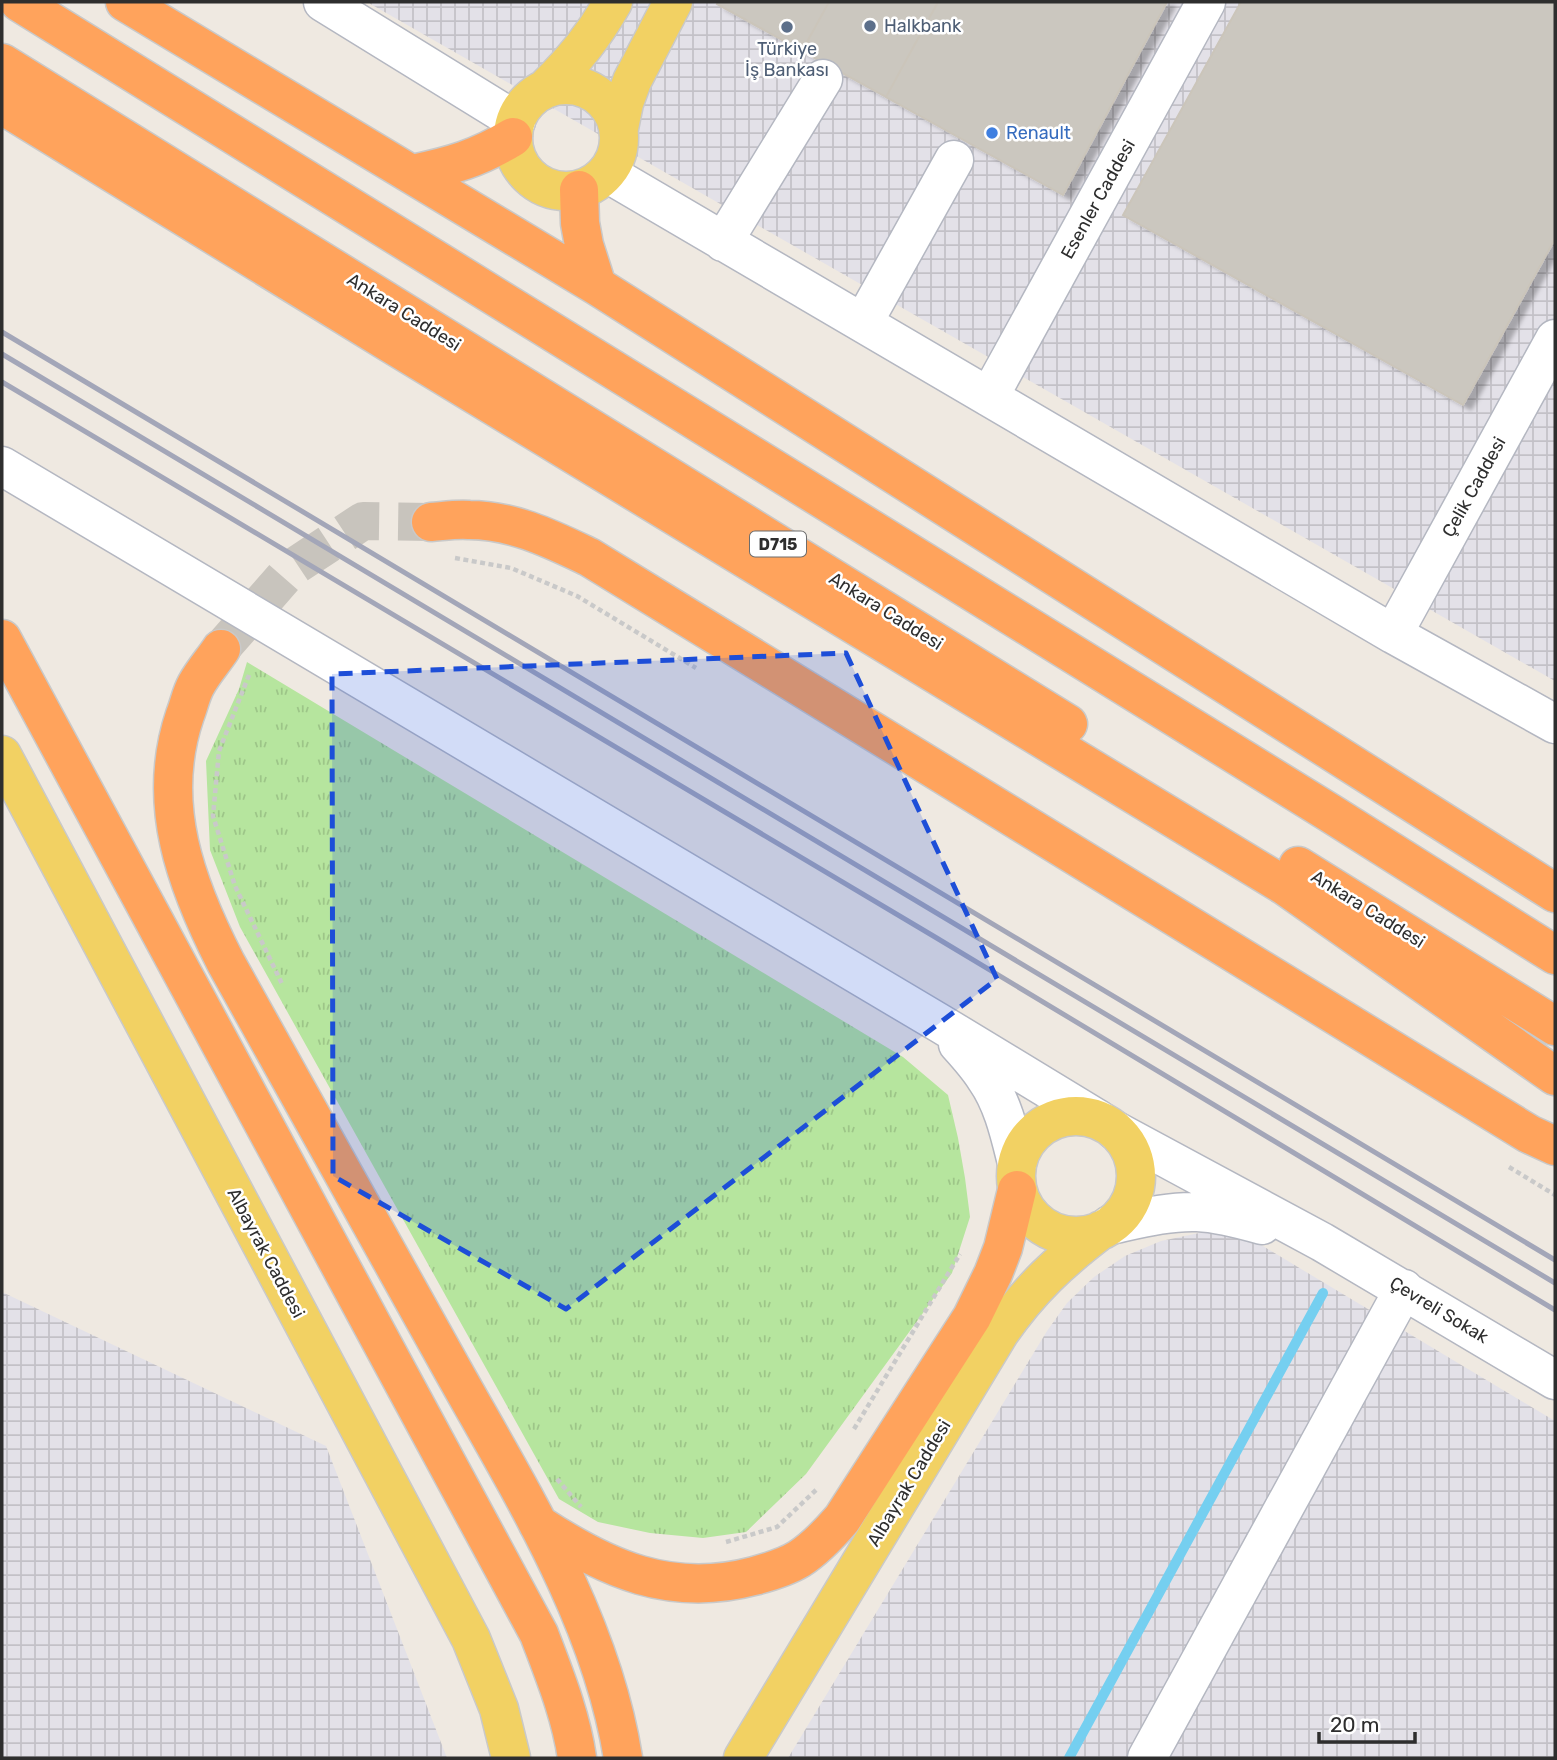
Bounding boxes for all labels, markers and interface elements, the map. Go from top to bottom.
place label: Halkbank [884,15,962,37]
marker: Halkbank [862,18,878,34]
marker: Türkiye İş Bankası [779,19,795,35]
place label: Türkiye İş Bankası [745,38,829,81]
place label: Renault [1006,122,1071,144]
marker: Renault [984,125,1000,141]
street label: Esenler Caddesi [1056,135,1140,263]
street label: Ankara Caddesi [343,268,465,356]
street label: Çelik Caddesi [1437,433,1511,541]
road number: D715 [750,531,806,556]
street label: Ankara Caddesi [825,567,947,655]
street label: Ankara Caddesi [1307,865,1429,953]
street label: Albayrak Caddesi [223,1184,309,1322]
street label: Çevreli Sokak [1386,1272,1493,1348]
street label: Albayrak Caddesi [863,1416,955,1550]
scale bar [1319,1700,1415,1744]
text: 20 m [1330,1712,1379,1737]

